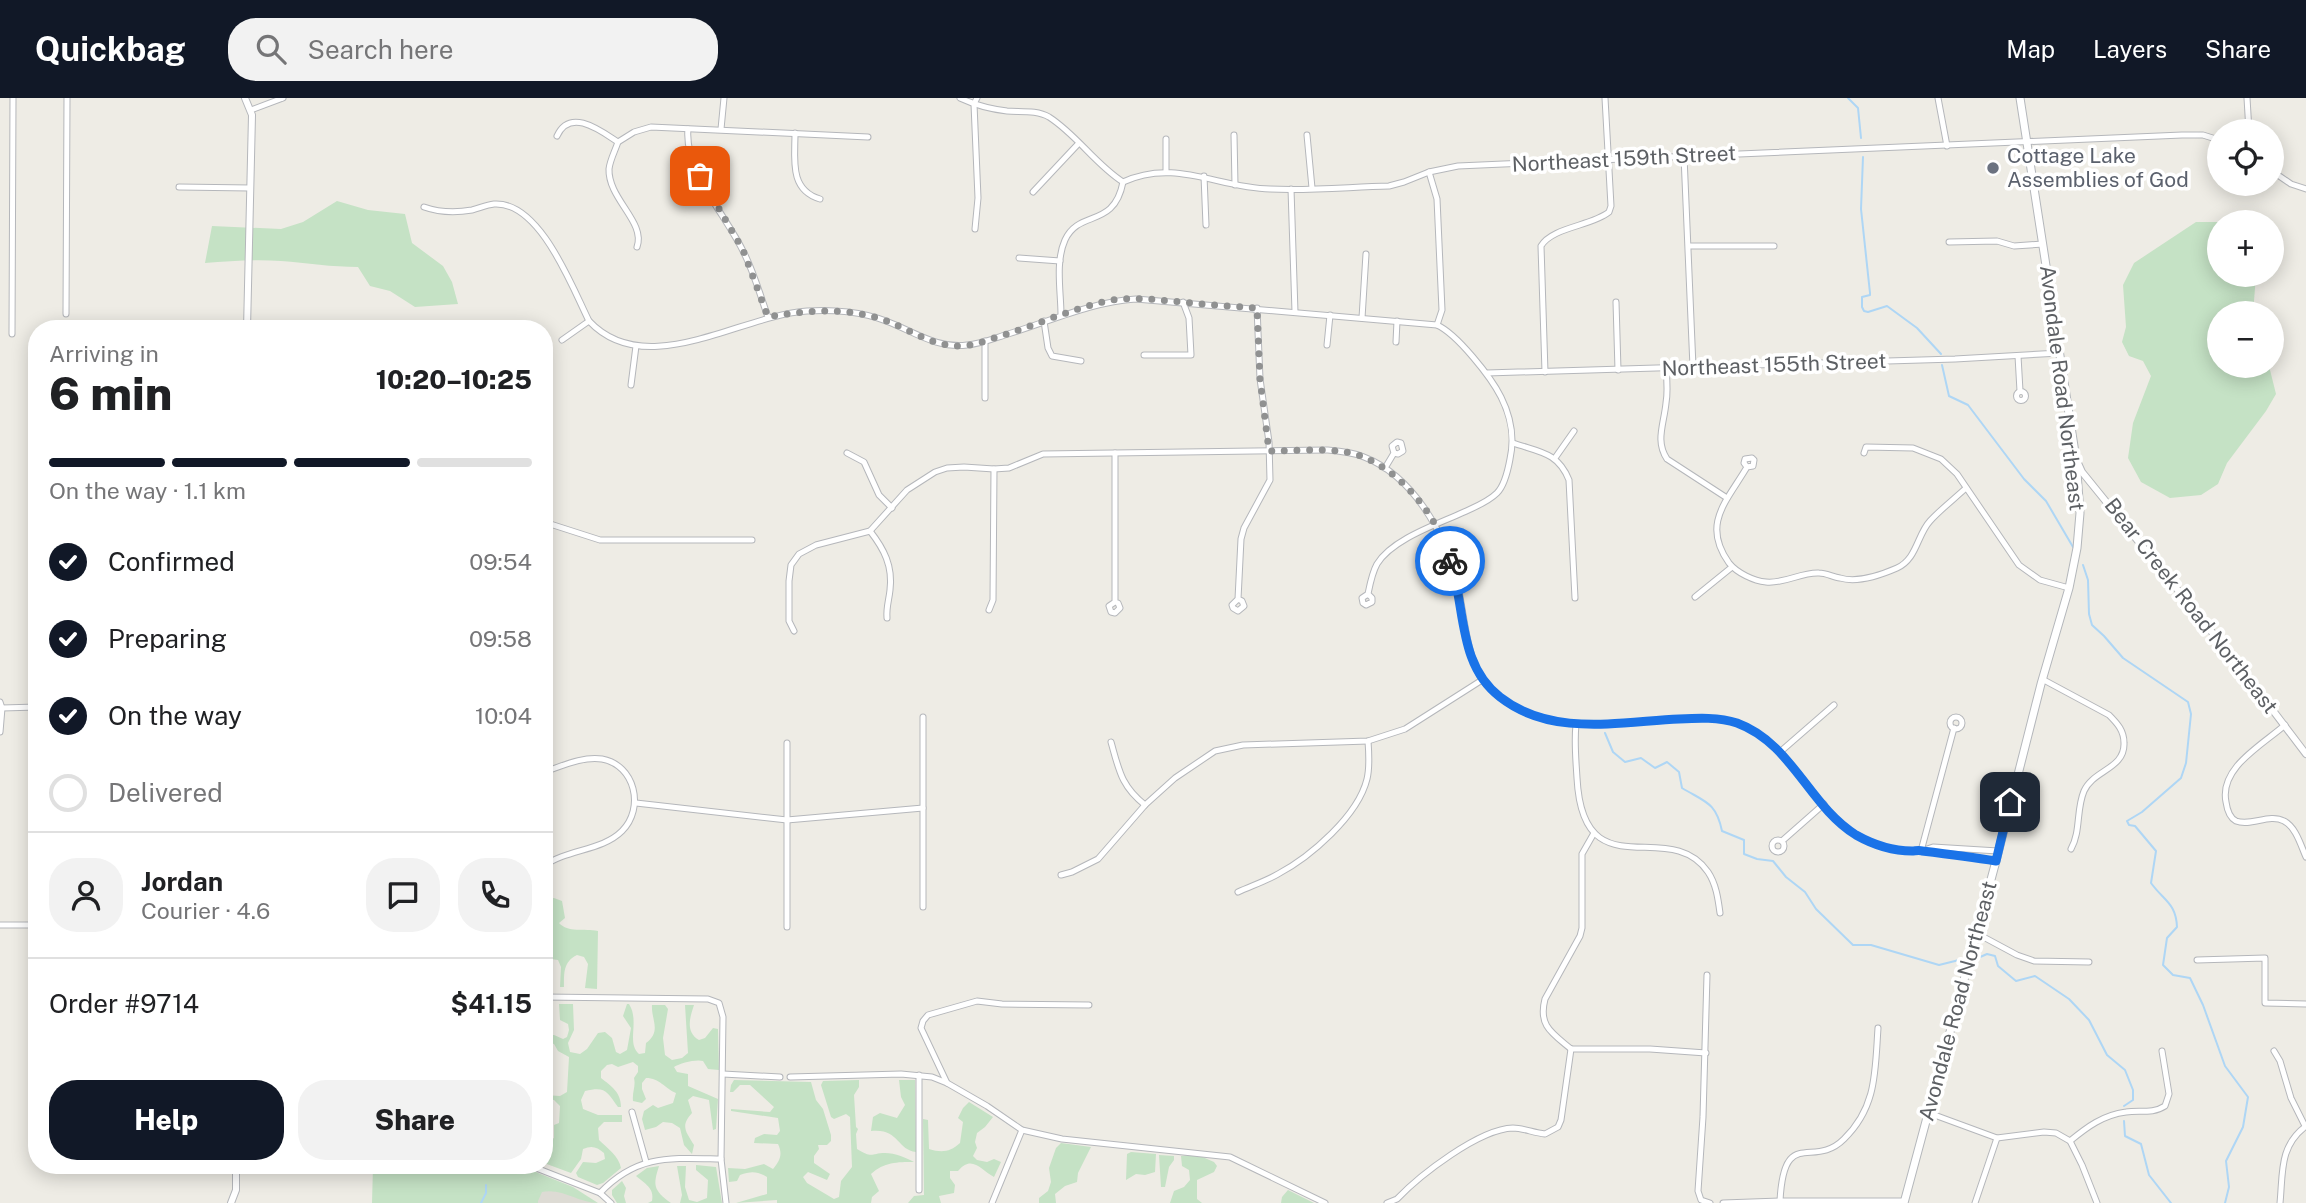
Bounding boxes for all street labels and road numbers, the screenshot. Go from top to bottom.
street label: Northeast 159th Street [1511,140,1737,177]
street label: Avondale Road Northeast [2035,264,2090,512]
street label: Northeast 155th Street [1661,348,1887,381]
street label: Bear Creek Road Northeast [2100,493,2283,718]
street label: Avondale Road Northeast [1913,878,2002,1124]

